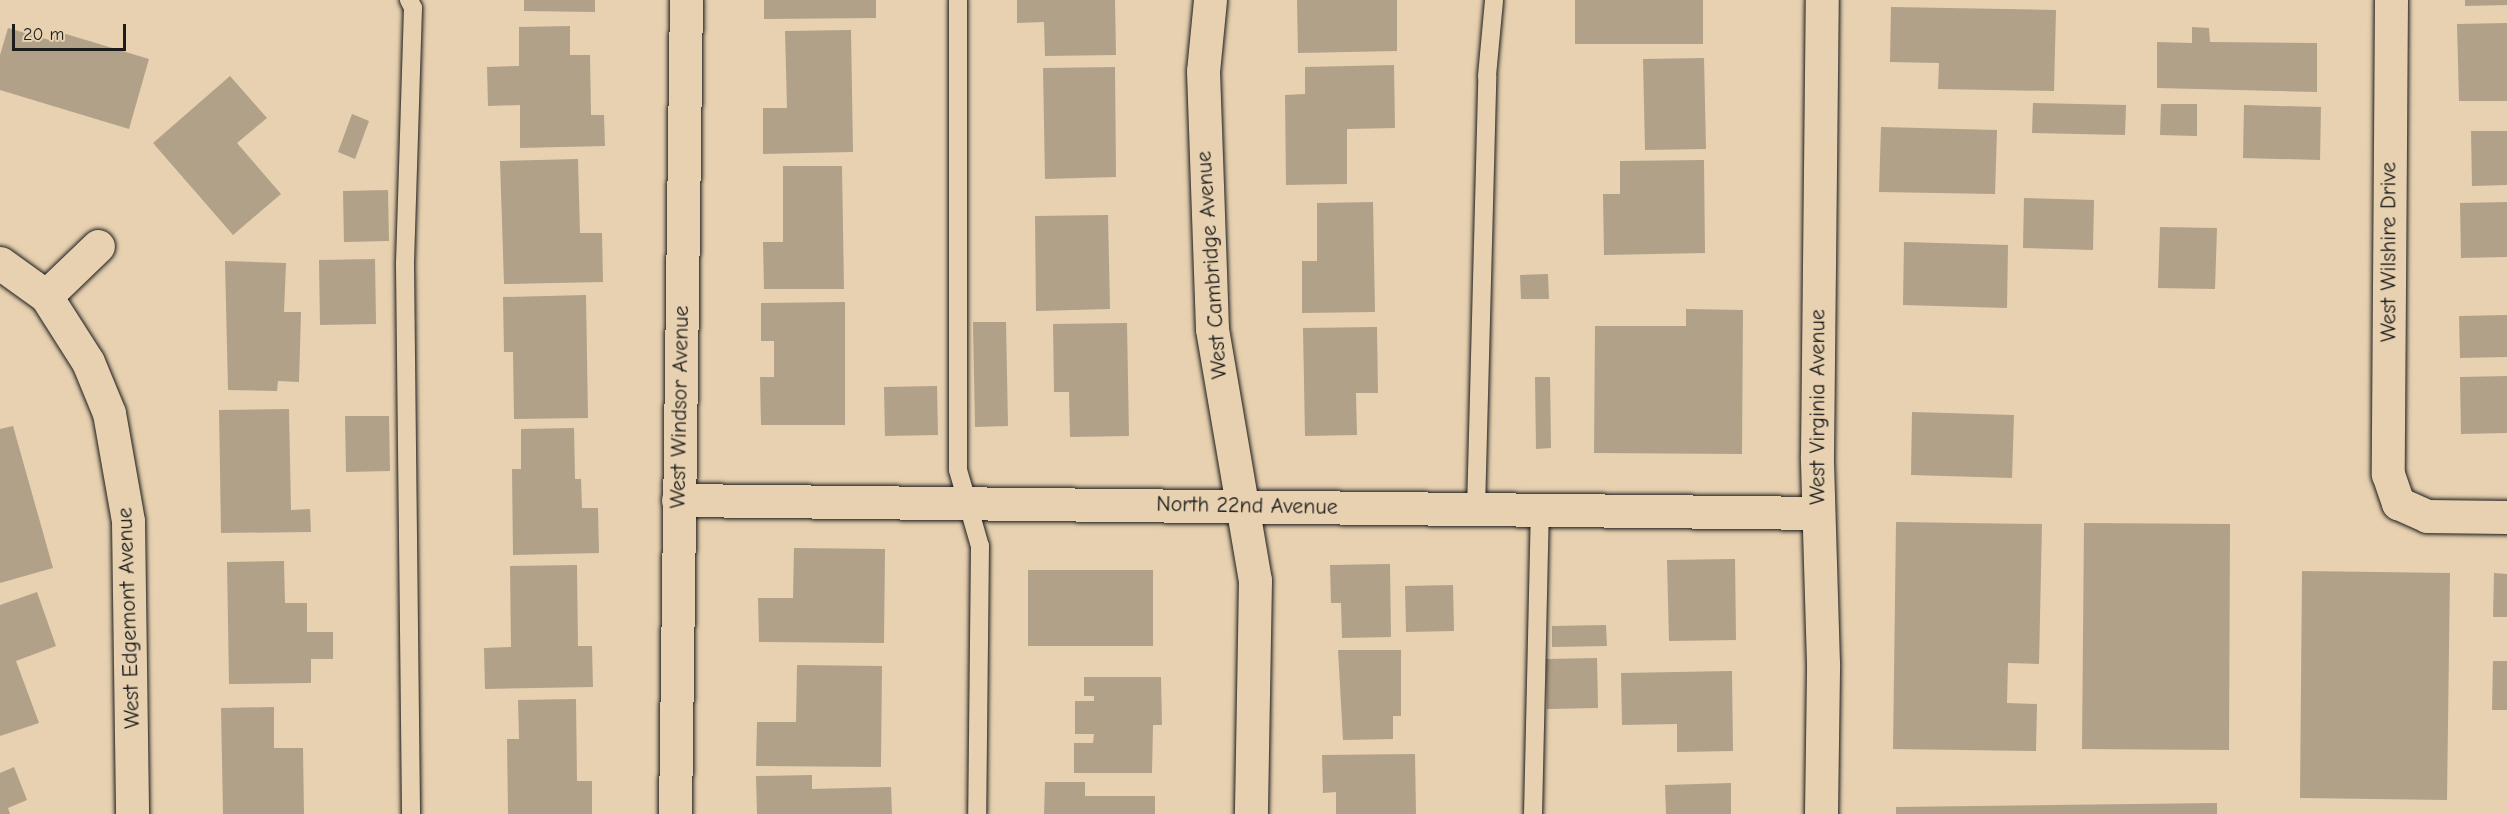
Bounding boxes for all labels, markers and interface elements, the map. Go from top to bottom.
scale bar [15,12,129,50]
text: 20 m [23,24,64,45]
street label: West Cambridge Avenue [1191,150,1233,380]
street label: West Wilshire Drive [2376,162,2402,342]
street label: West Windsor Avenue [665,305,695,509]
street label: West Virginia Avenue [1805,309,1831,505]
street label: North 22nd Avenue [1156,491,1338,521]
street label: West Edgemont Avenue [112,507,146,729]

